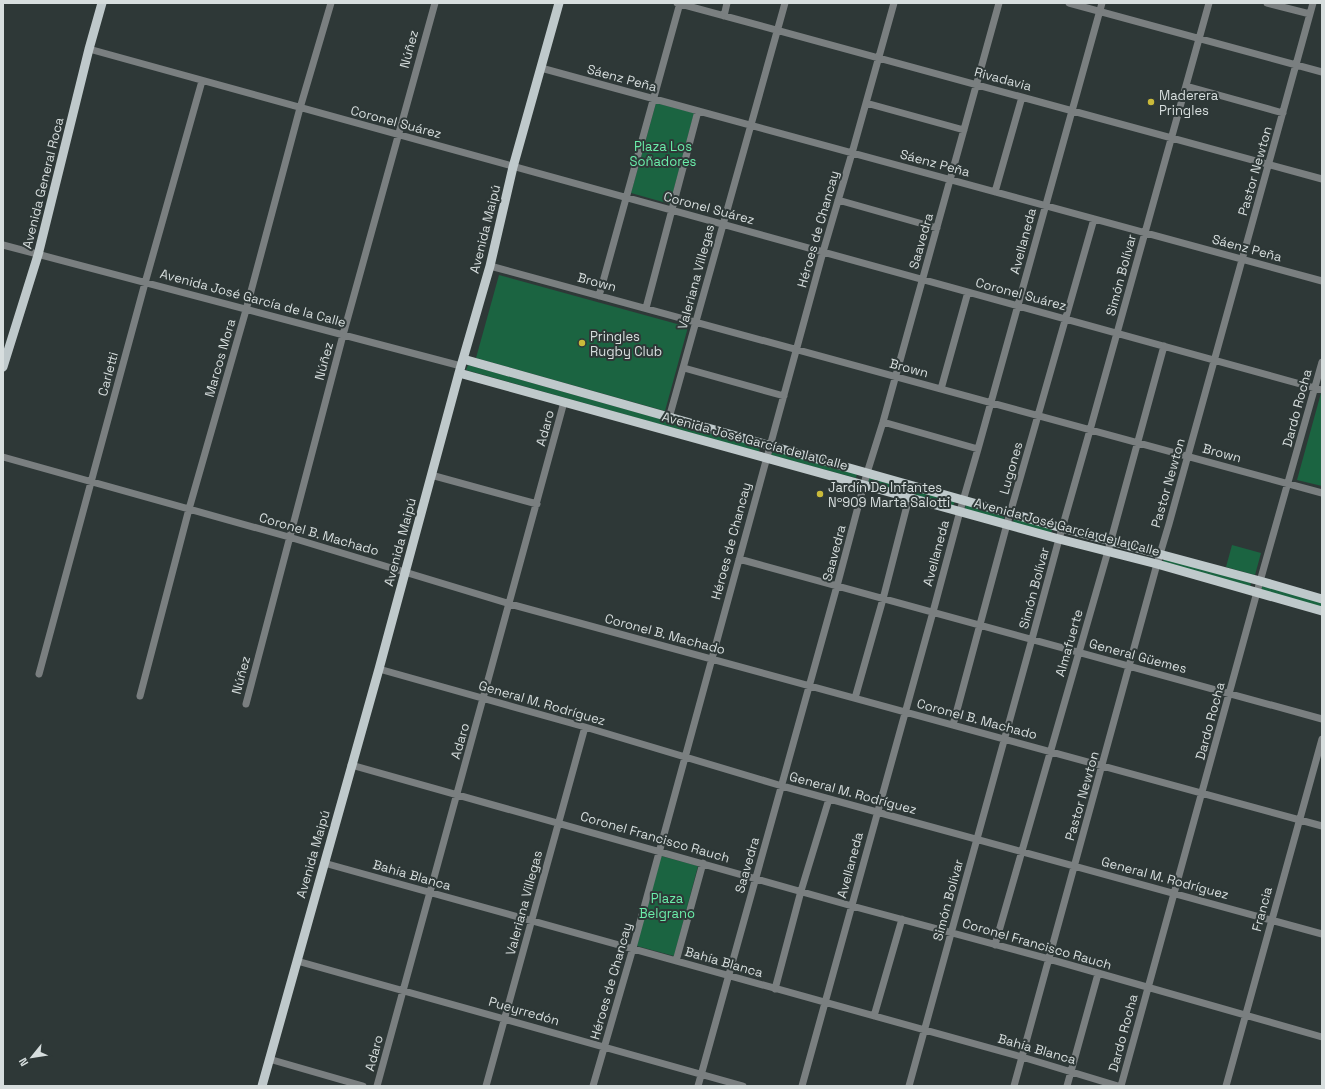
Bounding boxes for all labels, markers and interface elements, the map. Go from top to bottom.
street label: Núñez [396,28,422,70]
street label: Sáenz Peña [585,60,659,96]
street label: Rivadavia [972,63,1034,95]
place label: Maderera Pringles [1159,87,1219,119]
marker: Maderera Pringles [1146,97,1156,107]
street label: Coronel Suárez [349,102,444,142]
street label: Avenida General Roca [18,115,68,250]
street label: Pastor Newton [1234,124,1276,218]
park label: Plaza Los Soñadores [630,138,697,170]
street label: Sáenz Peña [898,145,972,181]
street label: Héroes de Chancay [793,168,843,290]
street label: Avenida Maipú [466,183,504,275]
street label: Coronel Suárez [662,188,757,228]
street label: Avellaneda [1006,206,1040,276]
street label: Saavedra [905,211,937,271]
street label: Valeriana Villegas [674,222,718,331]
street label: Sáenz Peña [1210,230,1284,266]
street label: Simón Bolívar [1102,232,1140,318]
street label: Avenida José García de la Calle [158,265,348,331]
street label: Brown [576,269,618,295]
street label: Coronel Suárez [974,274,1069,314]
street label: Marcos Mora [201,316,239,399]
place label: Pringles Rugby Club [590,328,662,360]
marker: Pringles Rugby Club [577,338,587,348]
street label: Núñez [311,340,337,382]
street label: Carletti [94,350,122,398]
street label: Brown [888,355,930,381]
street label: Dardo Rocha [1278,367,1316,449]
street label: Adaro [532,408,558,448]
street label: Avenida José García de la Calle [660,408,850,474]
street label: Pastor Newton [1147,436,1189,530]
street label: Lugones [995,440,1027,496]
street label: Brown [1201,440,1243,466]
place label: Jardín De Infantes Nº909 Marta Salotti [828,479,950,511]
street label: Héroes de Chancay [707,480,755,602]
marker: Jardín De Infantes Nº909 Marta Salotti [815,489,825,499]
street label: Avenida José García de la Calle [972,494,1162,560]
street label: Avenida Maipú [380,496,420,588]
street label: Coronel B. Machado [257,509,381,559]
street label: Avellaneda [919,518,953,588]
street label: Saavedra [818,523,850,583]
street label: Simón Bolívar [1015,545,1053,631]
street label: Almafuerte [1051,607,1087,679]
street label: Coronel B. Machado [603,610,727,658]
street label: General Güemes [1087,635,1189,677]
street label: Núñez [228,654,254,696]
street label: General M. Rodríguez [477,677,608,729]
street label: Dardo Rocha [1191,680,1229,762]
street label: Coronel B. Machado [915,695,1039,743]
street label: Adaro [447,721,473,761]
street label: Pastor Newton [1061,749,1103,843]
street label: General M. Rodríguez [787,768,919,818]
street label: Avenida Maipú [292,808,334,900]
street label: Coronel Francisco Rauch [578,808,732,866]
street label: Avellaneda [833,830,867,900]
street label: Saavedra [731,835,763,895]
street label: Valeriana Villegas [502,848,546,957]
street label: General M. Rodríguez [1099,853,1231,903]
street label: Bahía Blanca [371,856,454,894]
street label: Simón Bolívar [929,857,967,943]
street label: Francia [1248,884,1276,933]
park label: Plaza Belgrano [639,890,695,922]
street label: Coronel Francisco Rauch [960,915,1114,973]
street label: Héroes de Chancay [586,920,636,1042]
street label: Bahía Blanca [683,943,766,981]
street label: Dardo Rocha [1104,992,1142,1074]
street label: Pueyrredón [487,993,561,1029]
street label: Bahía Blanca [996,1030,1079,1068]
street label: Adaro [361,1033,387,1073]
north arrow [12,1037,52,1077]
text: N [15,1055,31,1069]

